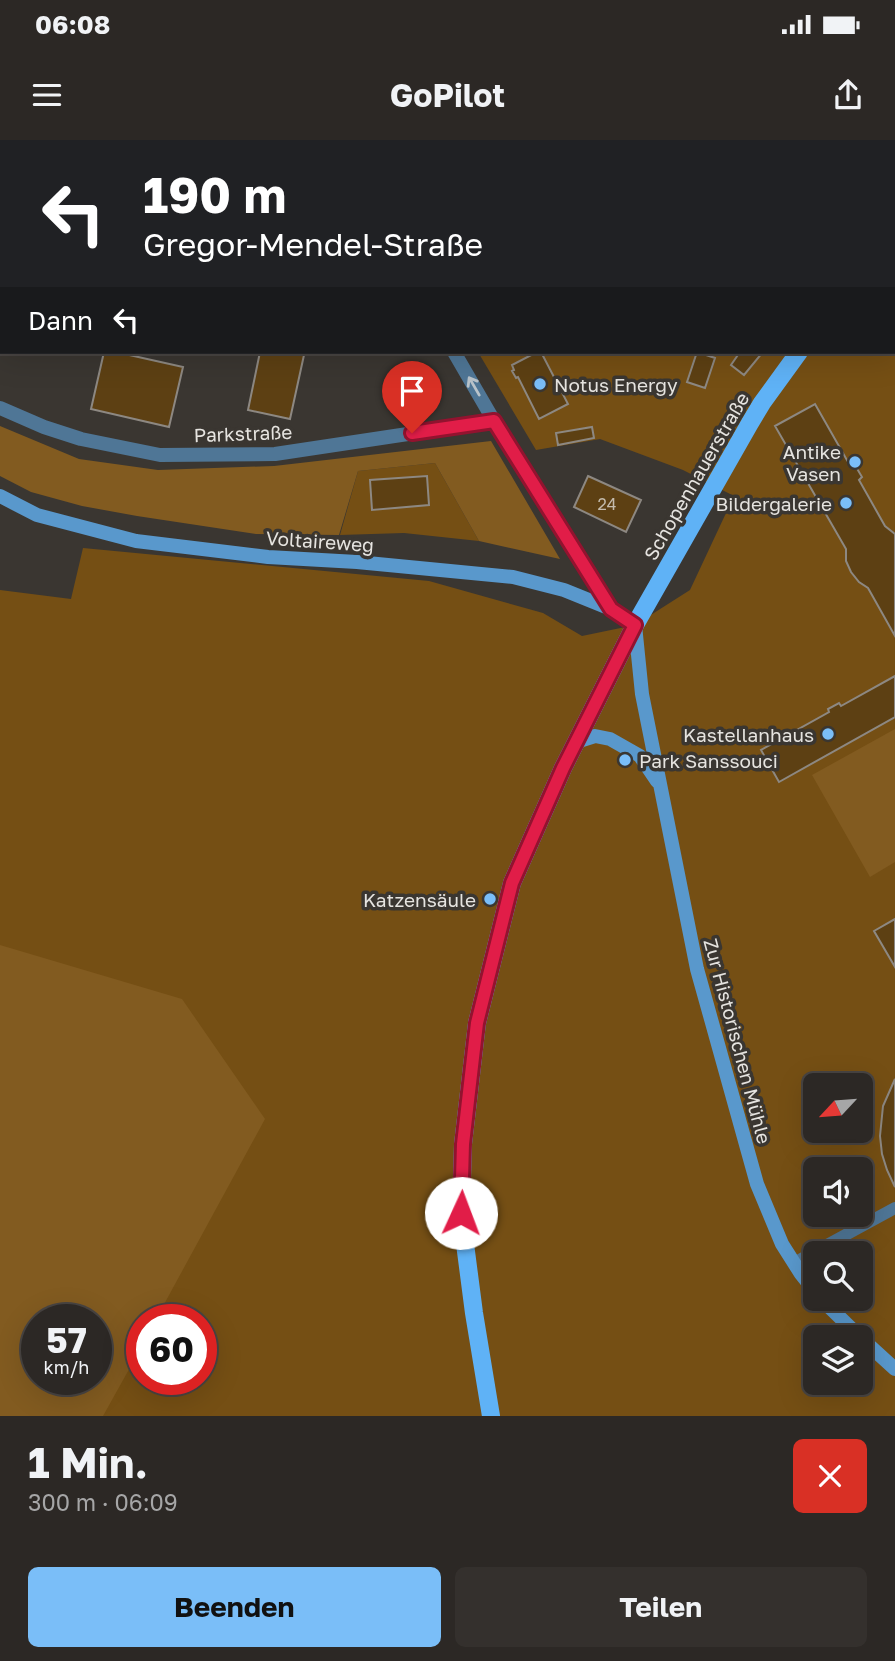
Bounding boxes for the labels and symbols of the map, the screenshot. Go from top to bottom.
pin [382,361,442,433]
place label: Notus Energy [554,373,678,396]
marker: Notus Energy [532,376,548,392]
one-way arrow [467,377,481,397]
street label: Schopenhauerstraße [639,388,753,564]
street label: Parkstraße [193,420,293,446]
place label: Antike Vasen [783,440,841,485]
marker: Antike Vasen [847,454,863,470]
place label: Bildergalerie [716,492,832,515]
house number: 24 [597,494,617,514]
marker: Bildergalerie [838,495,854,511]
street label: Voltaireweg [265,526,375,556]
place label: Kastellanhaus [683,723,814,746]
marker: Kastellanhaus [820,726,836,742]
place label: Park Sanssouci [639,749,778,772]
marker: Park Sanssouci [617,752,633,768]
place label: Katzensäule [363,888,476,911]
marker: Katzensäule [482,891,498,907]
street label: Zur Historischen Mühle [699,936,777,1146]
north arrow [803,1073,873,1143]
position arrow [424,1176,498,1250]
speed limit sign: 60 [126,1304,217,1395]

